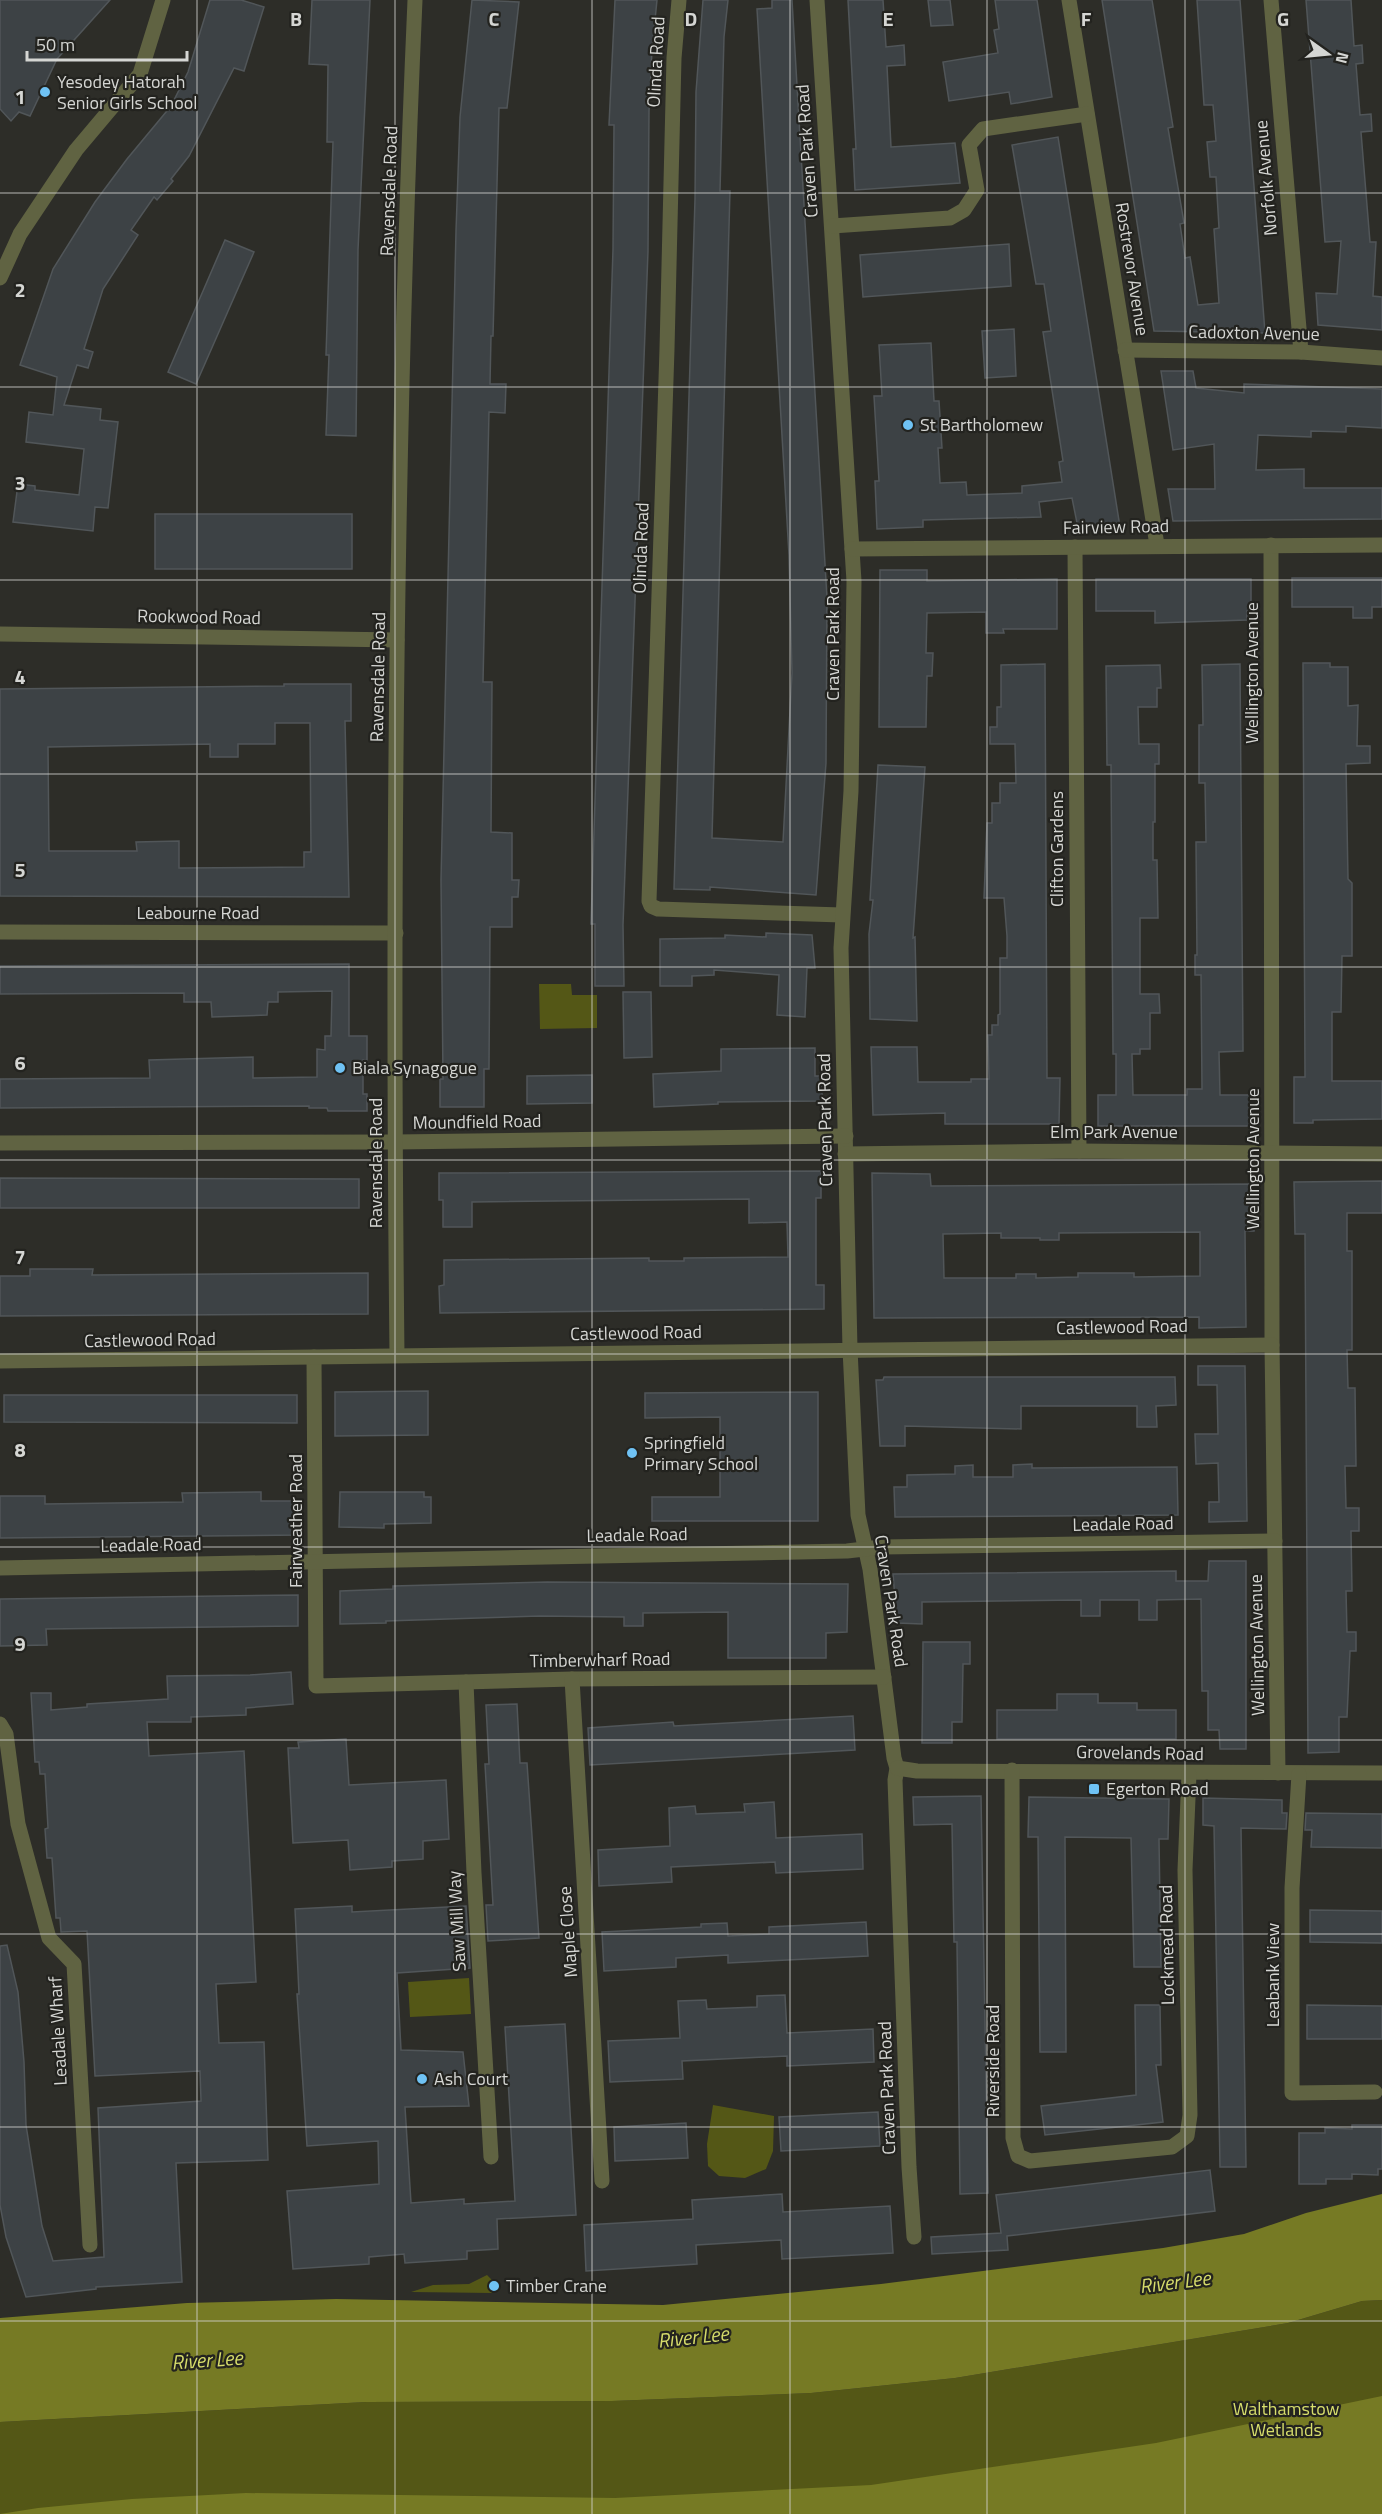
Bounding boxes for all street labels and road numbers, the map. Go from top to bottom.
street label: Olinda Road [640,16,671,108]
street label: Craven Park Road [788,84,825,219]
street label: Norfolk Avenue [1247,119,1284,237]
street label: Ravensdale Road [373,125,404,257]
street label: Rostrevor Avenue [1109,200,1156,338]
street label: Cadoxton Avenue [1188,318,1320,347]
street label: Olinda Road [625,502,656,594]
street label: Fairview Road [1063,512,1169,541]
street label: Craven Park Road [819,567,846,701]
street label: Rookwood Road [137,602,261,631]
street label: Wellington Avenue [1238,602,1265,744]
street label: Ravensdale Road [363,612,392,742]
street label: Clifton Gardens [1043,791,1070,907]
street label: Leabourne Road [136,899,260,926]
street label: Craven Park Road [810,1053,839,1187]
street label: Wellington Avenue [1239,1088,1266,1230]
street label: Ravensdale Road [362,1098,389,1228]
street label: Moundfield Road [412,1107,542,1136]
street label: Elm Park Avenue [1050,1118,1178,1145]
street label: Castlewood Road [1056,1312,1188,1341]
street label: Castlewood Road [570,1318,702,1347]
street label: Castlewood Road [84,1325,216,1354]
street label: Fairweather Road [282,1454,309,1588]
street label: Leadale Road [1072,1509,1174,1538]
street label: Leadale Road [586,1520,688,1549]
street label: Leadale Road [100,1530,202,1559]
street label: Craven Park Road [868,1533,915,1669]
street label: Wellington Avenue [1242,1574,1271,1716]
street label: Timberwharf Road [529,1645,671,1674]
street label: Grovelands Road [1076,1738,1204,1767]
street label: Saw Mill Way [440,1870,473,1972]
street label: Maple Close [551,1885,584,1979]
street label: Lockmead Road [1152,1885,1181,2005]
street label: Leabank View [1259,1922,1286,2027]
street label: Leadale Wharf [41,1976,74,2086]
street label: Riverside Road [979,2005,1006,2117]
street label: Craven Park Road [871,2021,902,2155]

